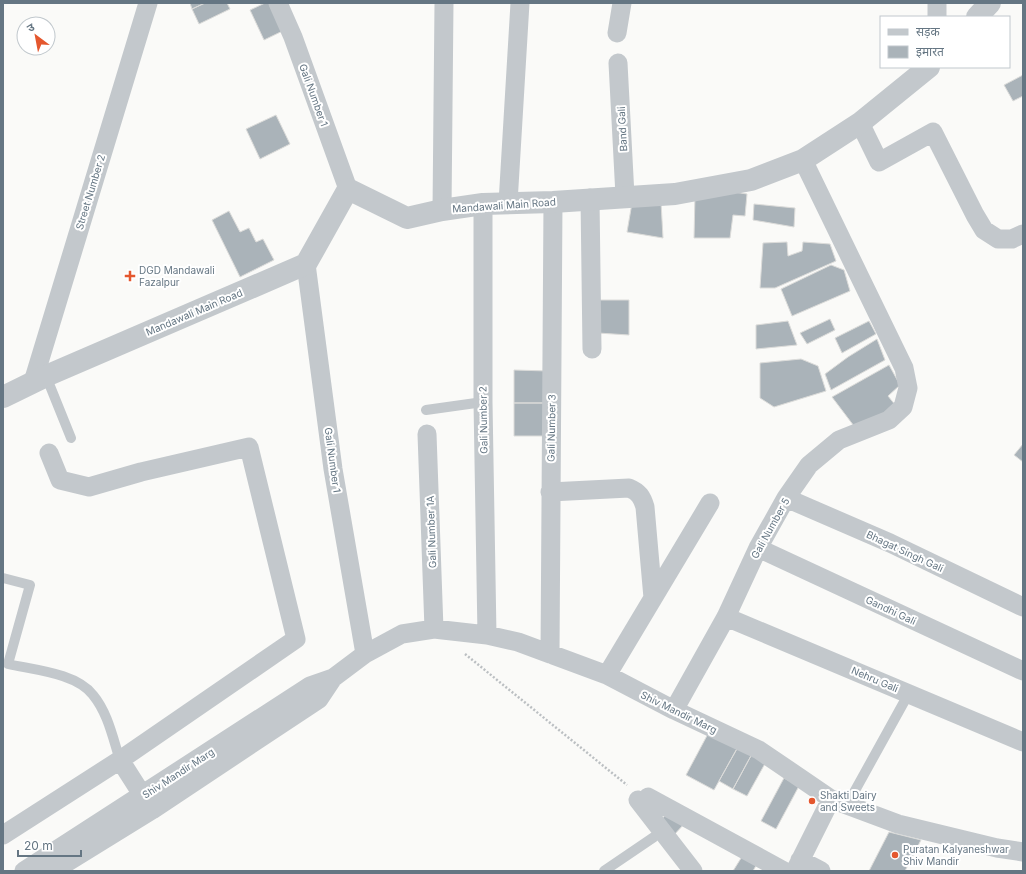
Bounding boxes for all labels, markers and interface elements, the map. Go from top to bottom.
north arrow [16,16,56,56]
legend [880,16,1010,68]
text: उ [24,20,38,35]
text: सड़क [916,24,941,39]
text: इमारत [916,44,945,59]
street label: Gali Number 1 [297,62,331,128]
street label: Band Gali [615,106,629,152]
street label: Street Number 2 [73,153,107,231]
street label: Mandawali Main Road [452,195,556,215]
place label: DGD Mandawali Fazalpur [139,264,215,288]
marker: DGD Mandawali Fazalpur [124,270,136,282]
street label: Mandawali Main Road [144,286,244,338]
street label: Gali Number 2 [476,386,490,454]
street label: Gali Number 3 [544,394,558,462]
street label: Gali Number 1 [322,427,344,493]
street label: Gali Number 1A [424,495,438,568]
street label: Gali Number 5 [748,496,792,560]
street label: Bhagat Singh Gali [865,528,945,574]
street label: Gandhi Gali [864,593,918,627]
street label: Nehru Gali [850,664,900,694]
street label: Shiv Mandir Marg [639,688,719,736]
street label: Shiv Mandir Marg [140,745,216,801]
place label: Shakti Dairy and Sweets [820,789,877,813]
marker: Shakti Dairy and Sweets [807,796,817,806]
scale bar [18,832,81,858]
text: 20 m [24,838,53,853]
place label: Puratan Kalyaneshwar Shiv Mandir [903,843,1009,867]
marker: Puratan Kalyaneshwar Shiv Mandir [890,850,900,860]

